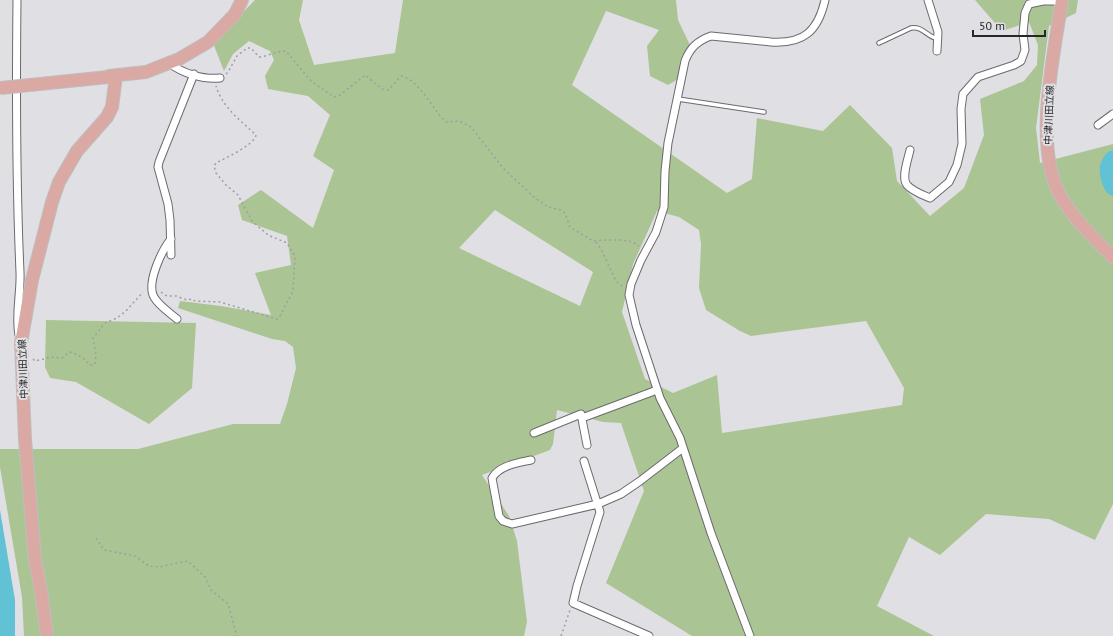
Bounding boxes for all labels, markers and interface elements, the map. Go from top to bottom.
scale bar [973,12,1045,38]
text: 50 m [979,18,1005,33]
street label: 中津川田立線 [1041,85,1057,145]
street label: 中津川田立線 [15,339,31,399]

